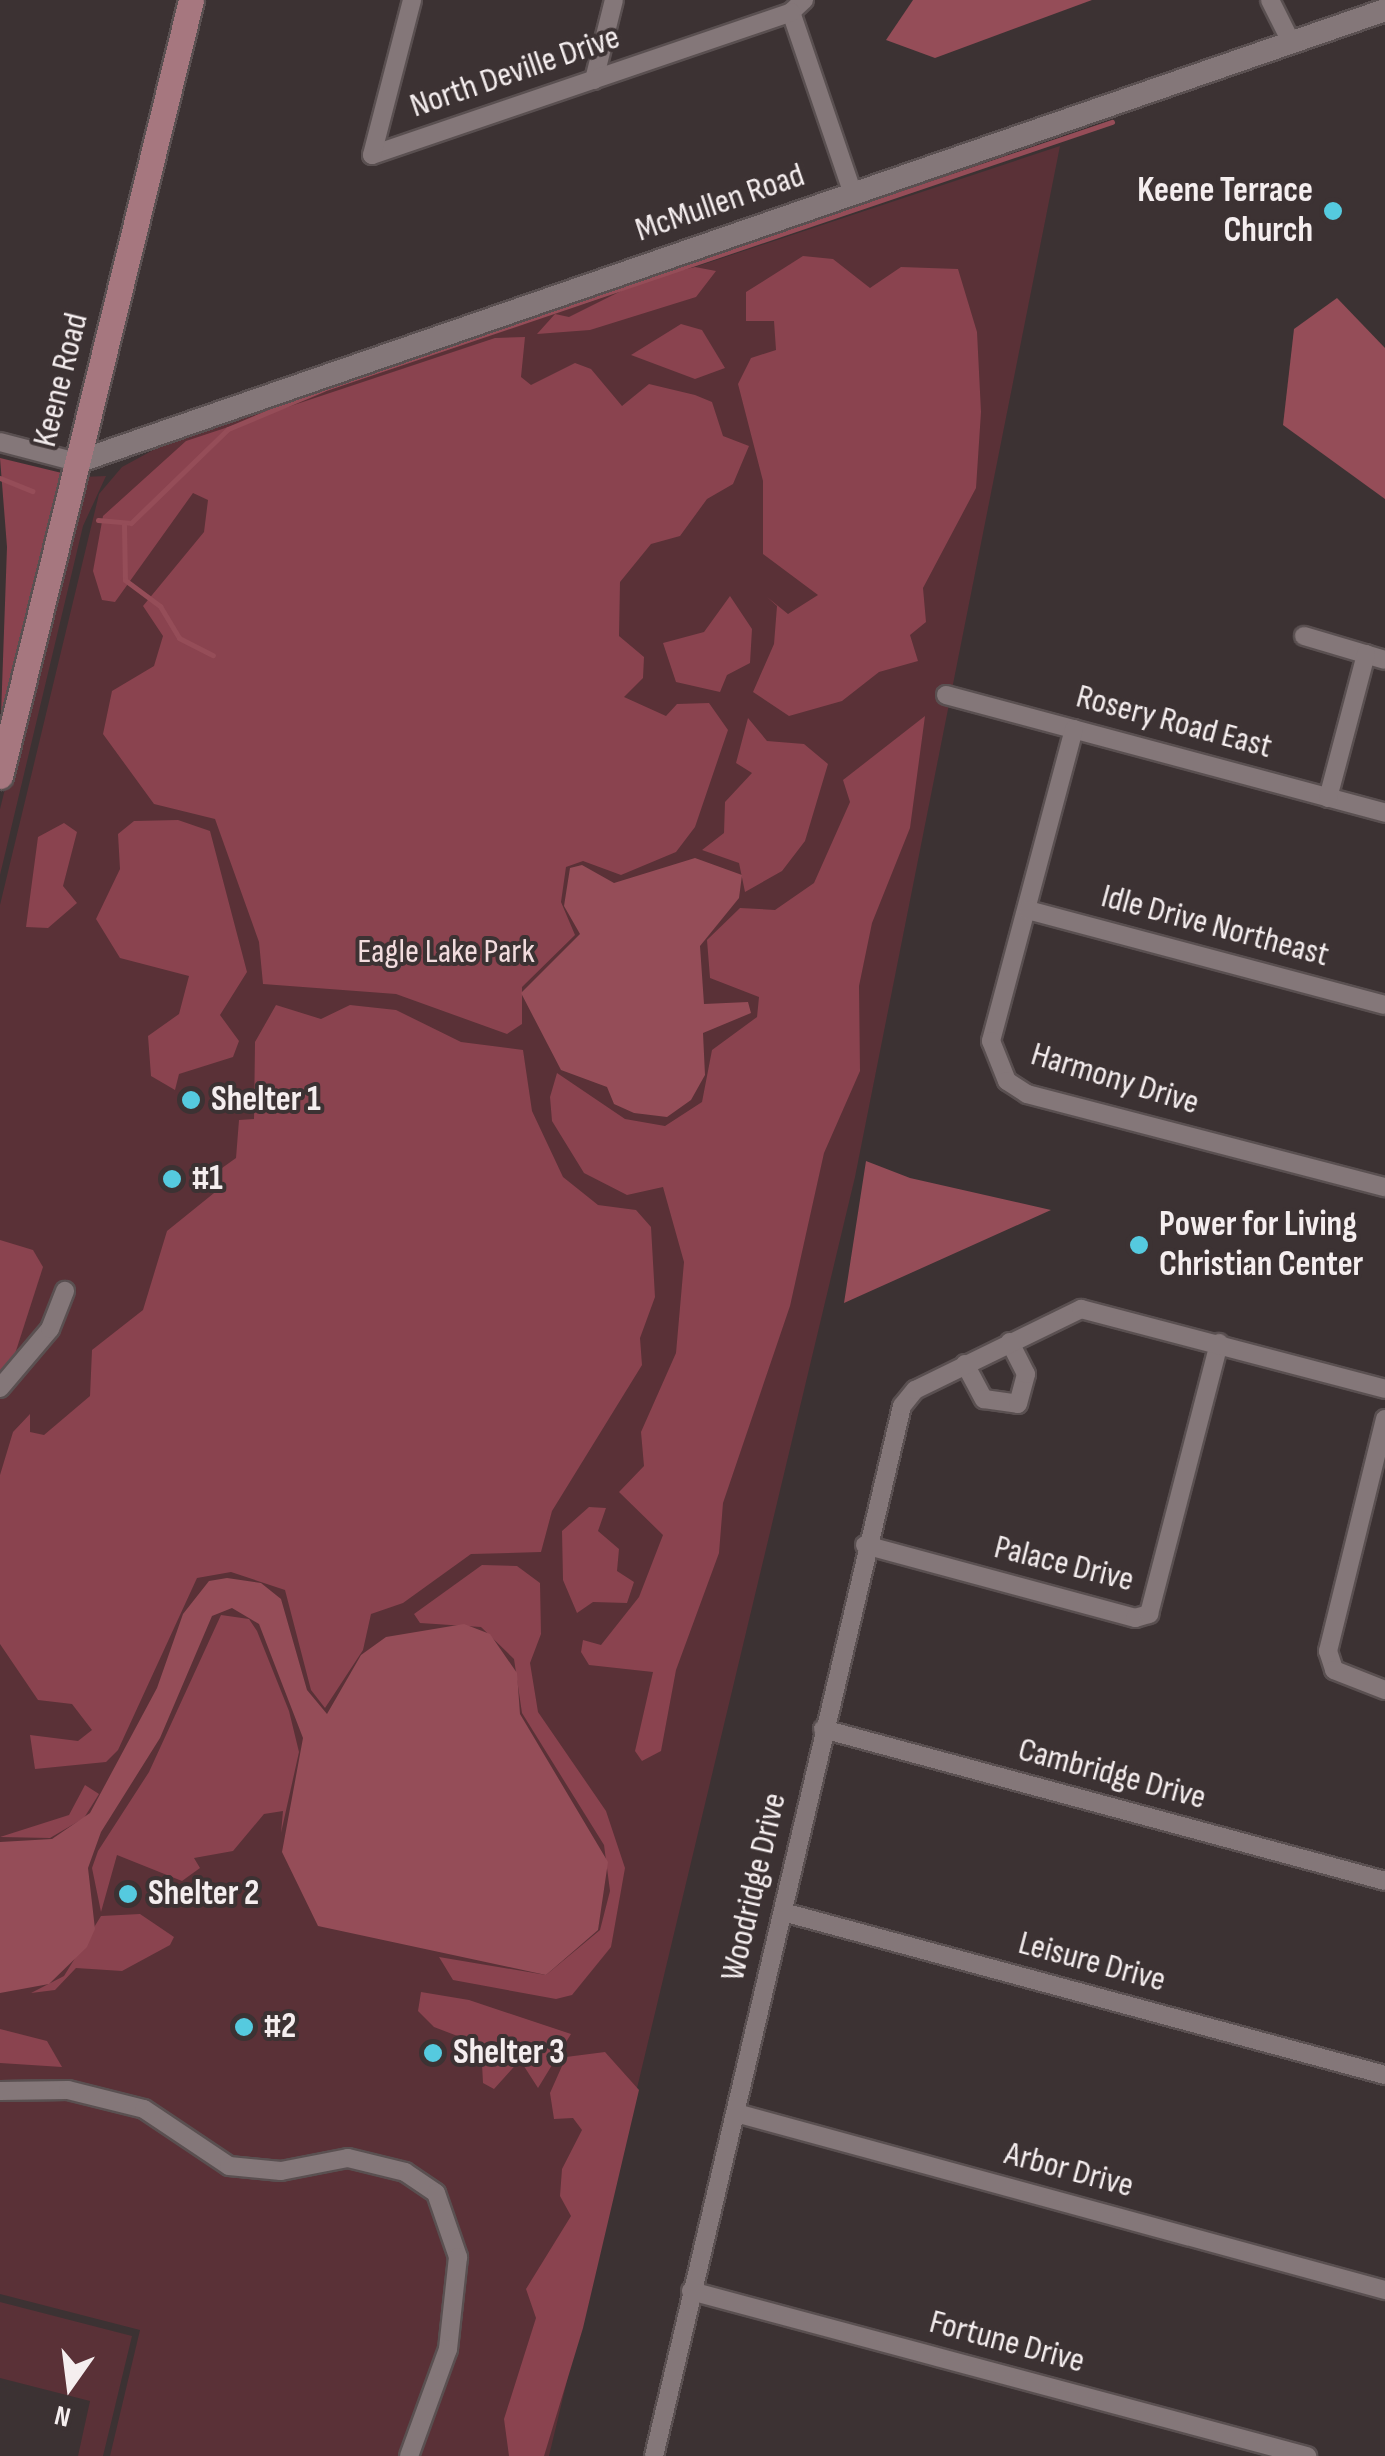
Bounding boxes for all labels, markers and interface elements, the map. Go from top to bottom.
street label: North Deville Drive [405,17,625,127]
street label: McMullen Road [630,154,810,252]
place label: Keene Terrace Church [1137,170,1313,252]
marker: Keene Terrace Church [1322,200,1344,222]
street label: Keene Road [24,309,98,451]
street label: Rosery Road East [1072,676,1276,768]
street label: Idle Drive Northeast [1097,875,1333,977]
park label: Eagle Lake Park [357,931,535,973]
street label: Harmony Drive [1026,1034,1204,1124]
place label: Shelter 1 [211,1079,321,1121]
marker: Shelter 1 [180,1089,202,1111]
place label: #1 [192,1158,223,1200]
marker: #1 [161,1168,183,1190]
place label: Power for Living Christian Center [1159,1204,1363,1286]
marker: Power for Living Christian Center [1128,1234,1150,1256]
street label: Palace Drive [990,1526,1138,1602]
street label: Cambridge Drive [1014,1729,1210,1819]
street label: Woodridge Drive [712,1789,796,1985]
place label: Shelter 2 [148,1873,259,1915]
marker: Shelter 2 [117,1883,139,1905]
street label: Leisure Drive [1014,1922,1170,2002]
place label: #2 [264,2006,296,2048]
marker: #2 [233,2016,255,2038]
place label: Shelter 3 [453,2032,565,2074]
marker: Shelter 3 [422,2042,444,2064]
street label: Arbor Drive [1000,2133,1138,2207]
street label: Fortune Drive [925,2301,1089,2383]
north arrow [20,2336,120,2436]
text: N [51,2398,74,2433]

